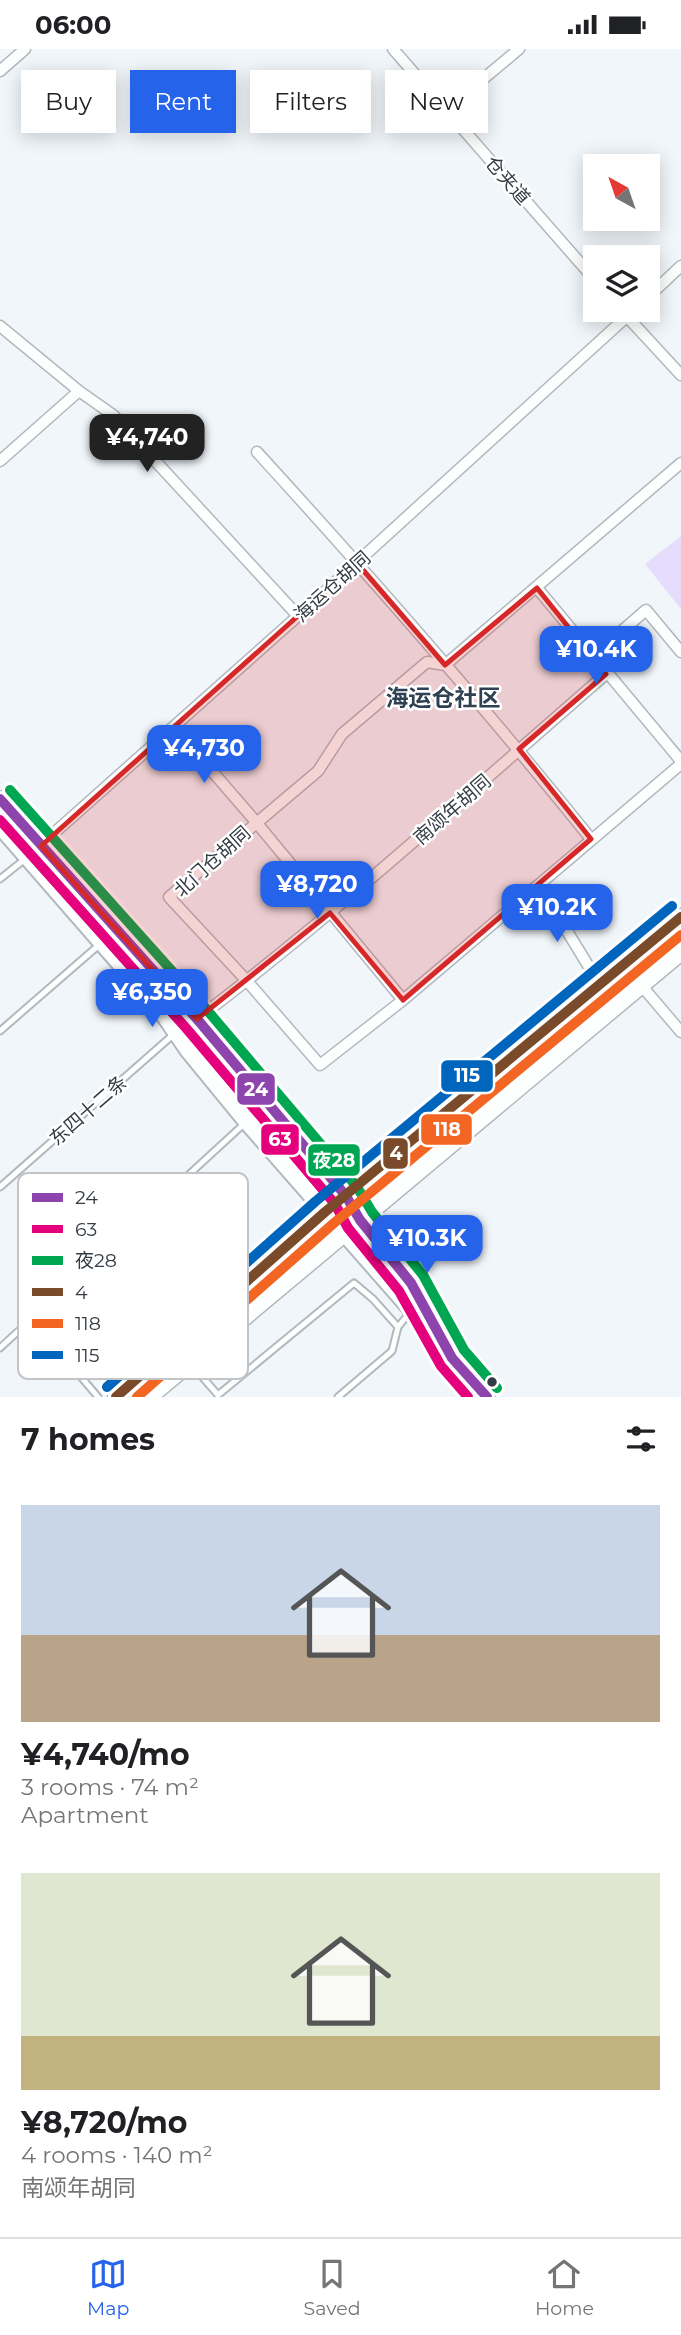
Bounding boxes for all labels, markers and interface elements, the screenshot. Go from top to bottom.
text: 06:00 [35,9,111,41]
chip: Buy [21,70,116,133]
chip: Rent [130,70,236,133]
chip: Filters [250,70,371,133]
chip: New [385,70,488,133]
street label: 仓夹道 [480,151,535,209]
north arrow [583,154,660,231]
map controls [583,154,660,322]
button: layers [583,245,660,322]
pin: ¥4,740 [90,415,204,474]
text: ¥4,740 [106,423,188,451]
street label: 海运仓胡同 [289,546,375,627]
pin: ¥10.4K [539,627,653,686]
text: ¥10.4K [556,635,636,663]
district label: 海运仓社区 [386,684,501,712]
pin: ¥4,730 [147,725,261,785]
text: ¥4,730 [163,734,245,762]
street label: 南颂年胡同 [409,770,496,849]
street label: 北门仓胡同 [169,821,255,902]
pin: ¥8,720 [260,861,374,921]
text: ¥8,720 [276,870,358,898]
pin: ¥10.2K [500,885,614,944]
text: ¥10.2K [518,893,596,921]
pin: ¥6,350 [95,969,209,1029]
text: ¥6,350 [112,978,192,1006]
line badge: 115 [440,1059,494,1093]
text: 115 [454,1064,480,1087]
street label: 东四十二条 [45,1071,132,1150]
line badge: 24 [236,1072,276,1106]
text: 24 [244,1078,268,1101]
line badge: 118 [420,1113,473,1146]
text: 118 [433,1118,461,1141]
line badge: 63 [260,1123,300,1156]
text: 63 [268,1128,292,1151]
line badge: 4 [382,1137,409,1170]
text: 4 [389,1142,403,1165]
line badge: 夜28 [307,1143,361,1177]
text: 夜28 [313,1149,355,1172]
legend [18,1173,248,1379]
text: 24 [75,1186,98,1209]
pin: ¥10.3K [370,1215,484,1275]
text: 63 [75,1218,97,1241]
text: ¥10.3K [388,1224,466,1252]
text: 夜28 [75,1249,117,1272]
text: 4 [75,1281,88,1304]
text: 118 [75,1312,101,1335]
text: 115 [75,1344,100,1367]
unlabelled marker [485,1375,499,1389]
icon: filters [622,1420,660,1458]
text: 7 homes [21,1421,155,1458]
icon: home [278,1550,404,1676]
text: ¥4,740/mo [21,1736,190,1773]
text: 3 rooms · 74 m² [21,1773,199,1801]
text: Apartment [21,1801,149,1829]
icon: home [278,1918,404,2044]
text: ¥8,720/mo [21,2104,187,2141]
text: 4 rooms · 140 m² [21,2141,213,2169]
text: 南颂年胡同 [21,2174,136,2202]
tab: Map [87,2255,129,2320]
tab: Saved [304,2255,361,2320]
tab: Home [535,2255,594,2320]

